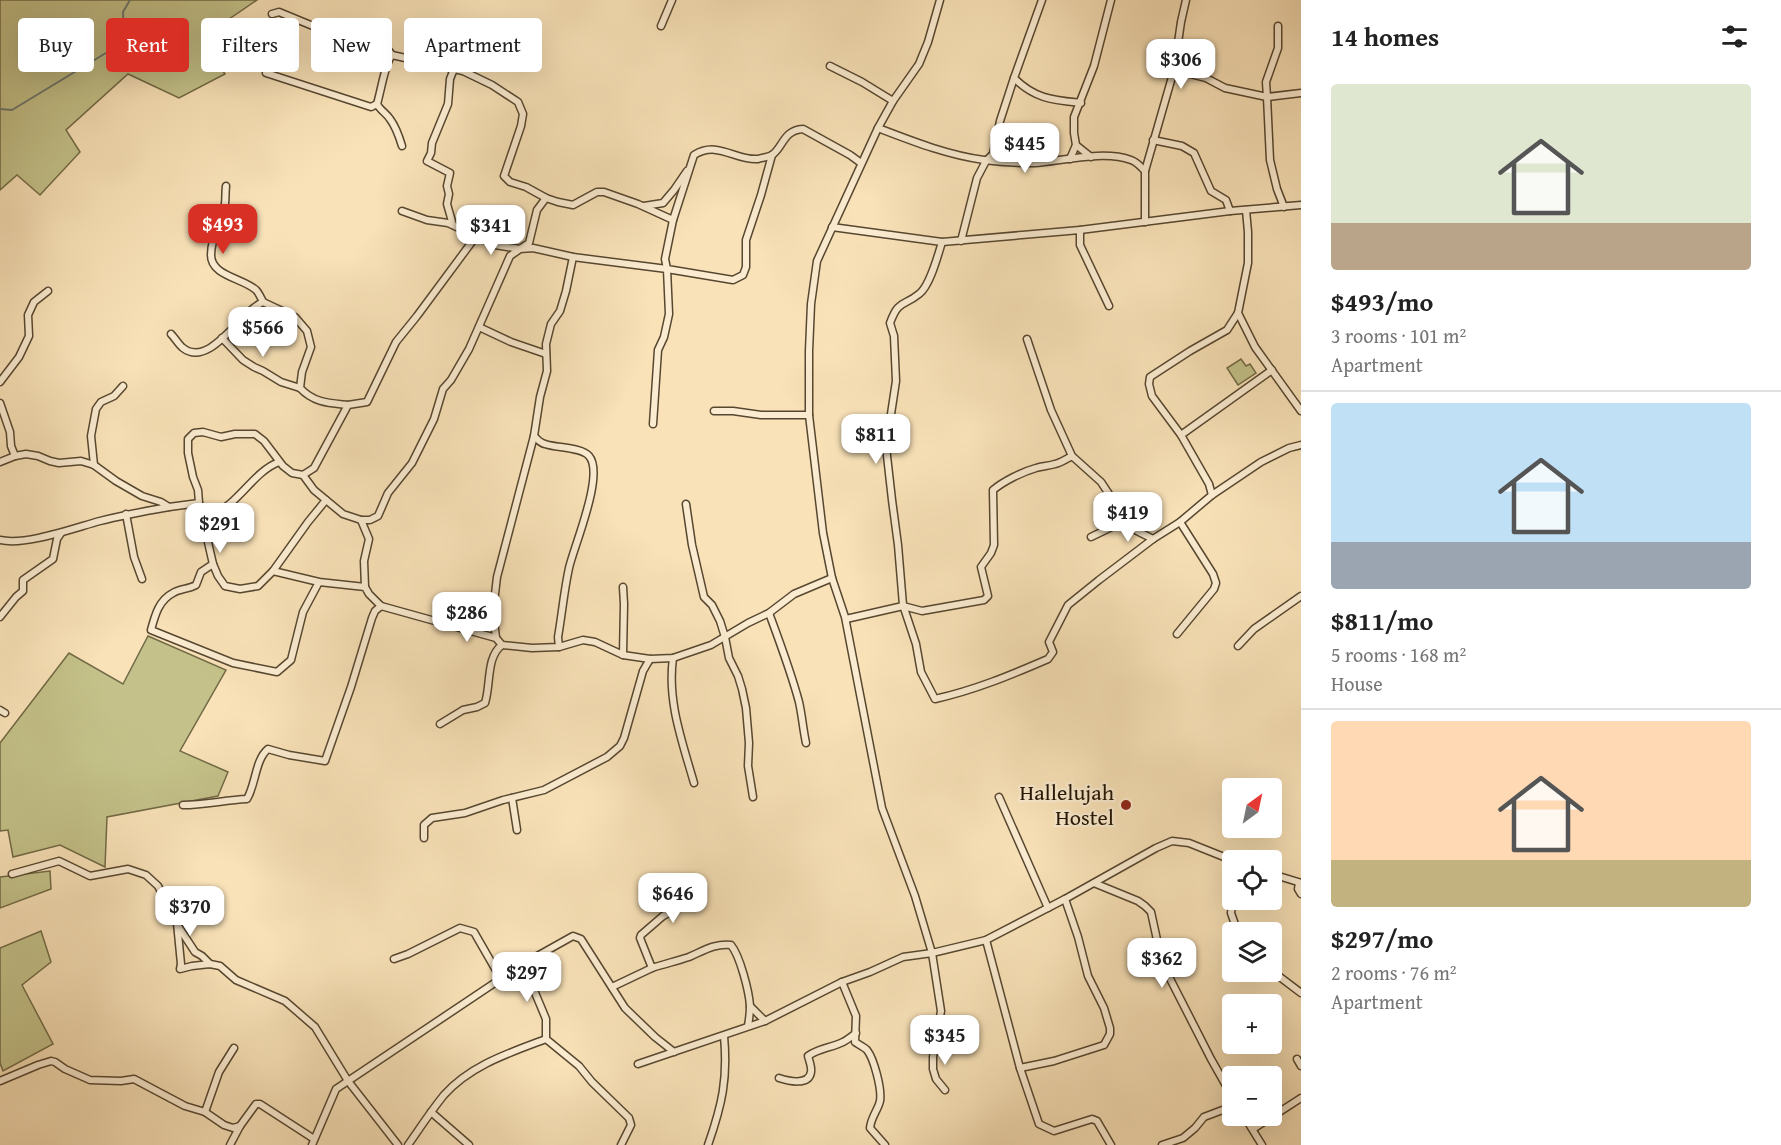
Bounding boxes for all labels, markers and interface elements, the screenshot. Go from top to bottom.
text: 14 homes [1331,17,1439,56]
chip: Buy [18,18,94,72]
chip: Rent [106,18,189,72]
chip: Filters [201,18,299,72]
chip: New [311,18,392,72]
chip: Apartment [404,18,542,72]
icon: filters [1718,20,1751,53]
pin: $306 [1145,39,1217,90]
text: $306 [1160,44,1202,73]
pin: $445 [989,123,1061,174]
icon: home [1487,123,1595,231]
text: $445 [1004,128,1046,157]
pin: $493 [187,204,259,255]
pin: $341 [455,205,527,256]
text: $493 [202,209,244,238]
text: $341 [470,210,512,239]
text: $493/mo [1331,282,1433,321]
pin: $566 [227,307,299,358]
text: $566 [242,312,284,341]
text: 3 rooms · 101 m² [1331,321,1466,350]
text: Apartment [1331,350,1423,379]
pin: $811 [840,414,912,465]
text: $811 [855,419,897,448]
icon: home [1487,442,1595,550]
pin: $419 [1092,492,1164,543]
text: $419 [1107,497,1149,526]
pin: $291 [184,503,256,554]
text: $291 [199,508,241,537]
pin: $286 [431,592,503,643]
text: $286 [446,597,488,626]
text: $811/mo [1331,601,1433,640]
text: 5 rooms · 168 m² [1331,640,1466,669]
text: House [1331,669,1383,698]
icon: home [1487,760,1595,868]
place label: Hallelujah Hostel [1020,776,1115,833]
north arrow [1222,778,1282,838]
map controls [1222,778,1282,1126]
marker: Hallelujah Hostel [1119,798,1133,812]
button: locate [1222,850,1282,910]
pin: $646 [637,873,709,924]
text: $646 [652,878,694,907]
pin: $370 [154,886,226,937]
text: $370 [169,891,211,920]
text: $297/mo [1331,919,1433,958]
button: layers [1222,922,1282,982]
pin: $362 [1126,938,1198,989]
text: $362 [1141,943,1183,972]
pin: $297 [491,952,563,1003]
text: $297 [506,957,548,986]
text: 2 rooms · 76 m² [1331,958,1457,987]
text: Apartment [1331,987,1423,1016]
button: + [1222,994,1282,1054]
pin: $345 [909,1015,981,1066]
text: $345 [924,1020,966,1049]
button: − [1222,1066,1282,1126]

